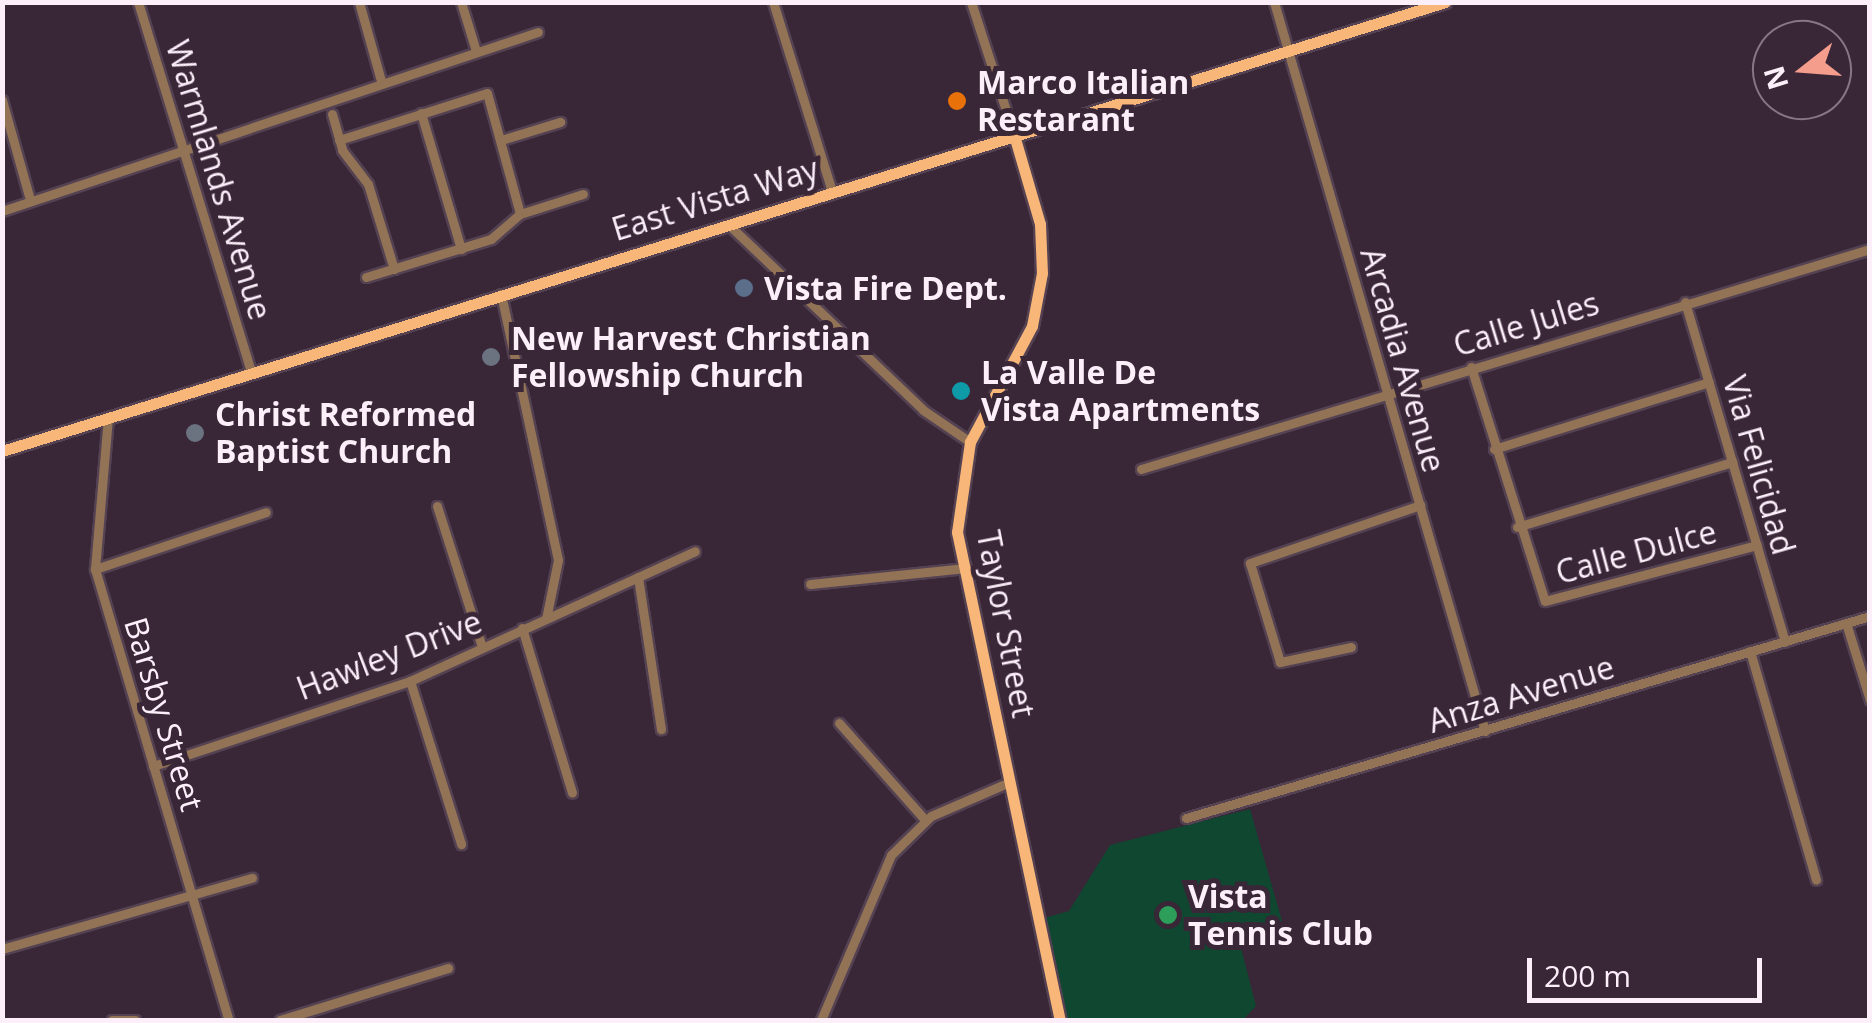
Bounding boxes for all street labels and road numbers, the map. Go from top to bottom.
street label: Warmlands Avenue [158,36,280,324]
street label: East Vista Way [607,149,823,249]
street label: Arcadia Avenue [1353,243,1453,477]
street label: Calle Jules [1449,284,1603,364]
street label: Via Felicidad [1715,371,1803,559]
street label: Calle Dulce [1552,512,1720,592]
street label: Taylor Street [969,527,1043,721]
street label: Hawley Drive [291,602,487,708]
street label: Barsby Street [116,613,212,815]
street label: Anza Avenue [1423,648,1619,740]

